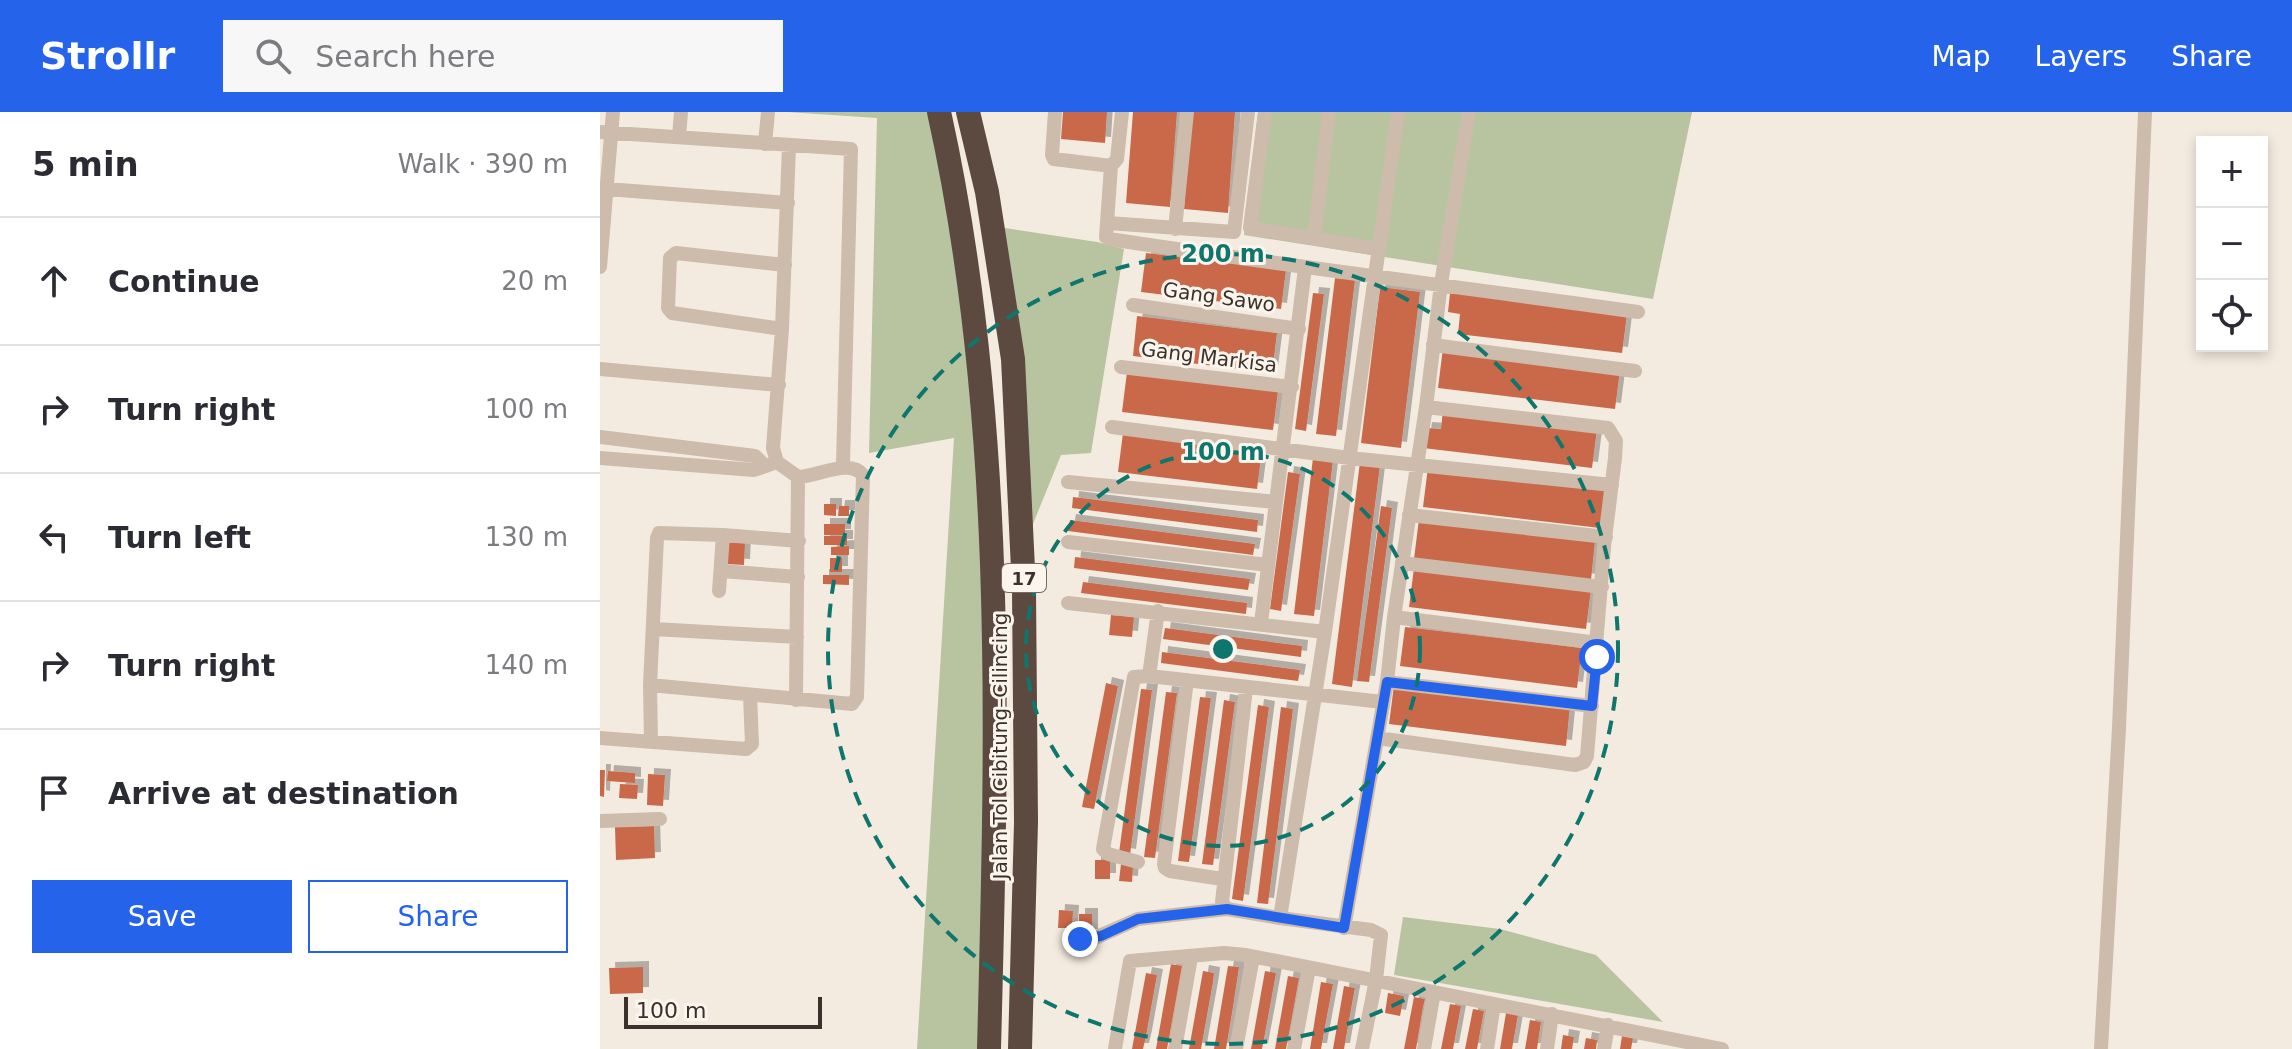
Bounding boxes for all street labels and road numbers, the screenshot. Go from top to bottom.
street label: Gang Sawo [1161,277,1277,317]
street label: Gang Markisa [1140,337,1278,377]
road number: 17 [1002,564,1046,592]
street label: Jalan Tol Cibitung–Cilincing [988,613,1012,881]

